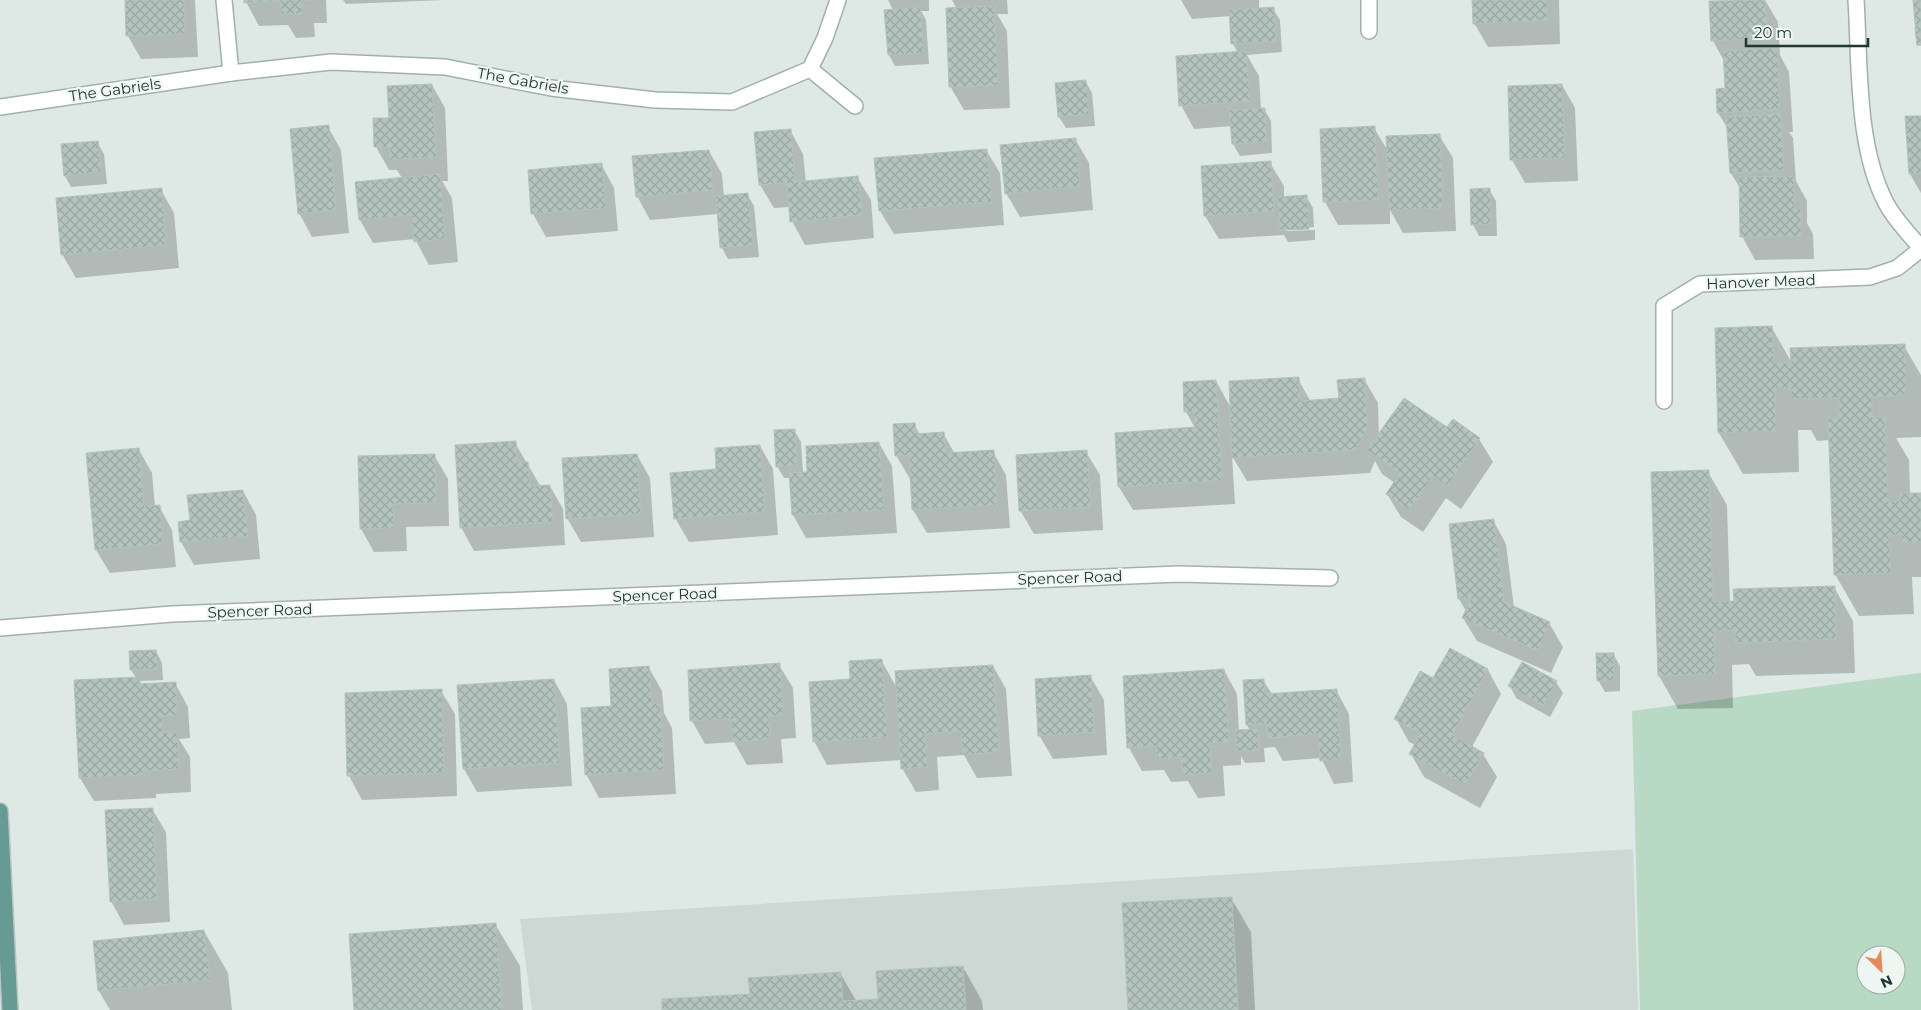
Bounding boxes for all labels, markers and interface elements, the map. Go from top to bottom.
scale bar [1746,15,1868,47]
text: 20 m [1754,23,1792,42]
street label: The Gabriels [476,63,570,98]
street label: The Gabriels [68,74,162,105]
street label: Hanover Mead [1706,270,1816,293]
street label: Spencer Road [1017,566,1123,589]
street label: Spencer Road [612,583,718,606]
street label: Spencer Road [207,599,313,622]
north arrow [1856,945,1906,995]
text: N [1878,971,1895,992]

